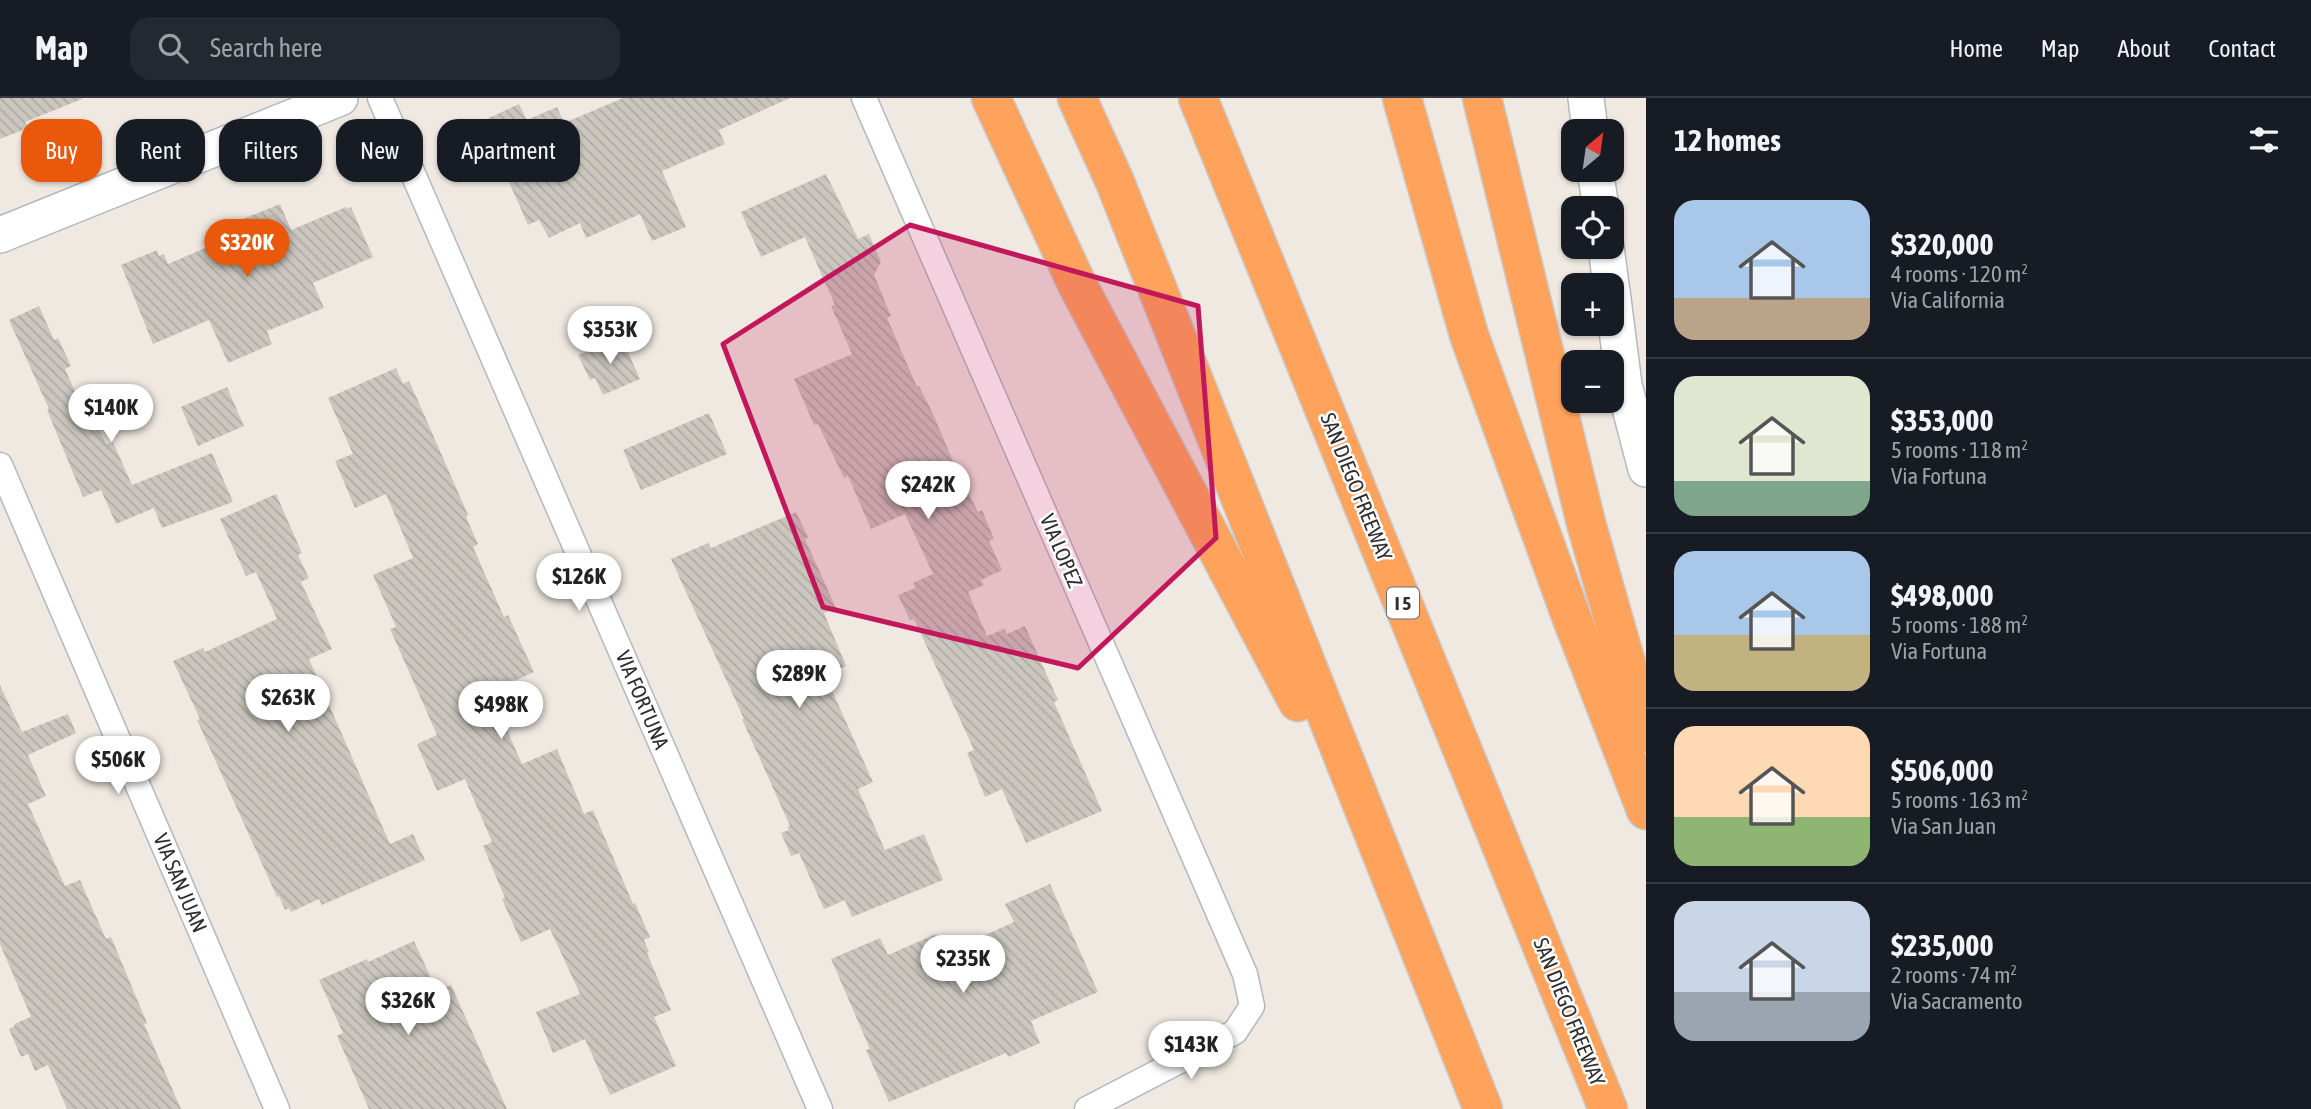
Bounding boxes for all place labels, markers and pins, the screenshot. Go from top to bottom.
pin: $320K [198,220,296,279]
pin: $353K [561,306,659,366]
pin: $140K [62,384,160,444]
pin: $242K [879,462,977,521]
pin: $126K [530,554,628,613]
pin: $289K [750,650,848,710]
pin: $263K [239,674,337,734]
pin: $498K [452,682,550,741]
pin: $506K [69,736,167,796]
pin: $235K [914,936,1012,995]
pin: $326K [359,978,457,1037]
pin: $143K [1142,1021,1240,1081]

